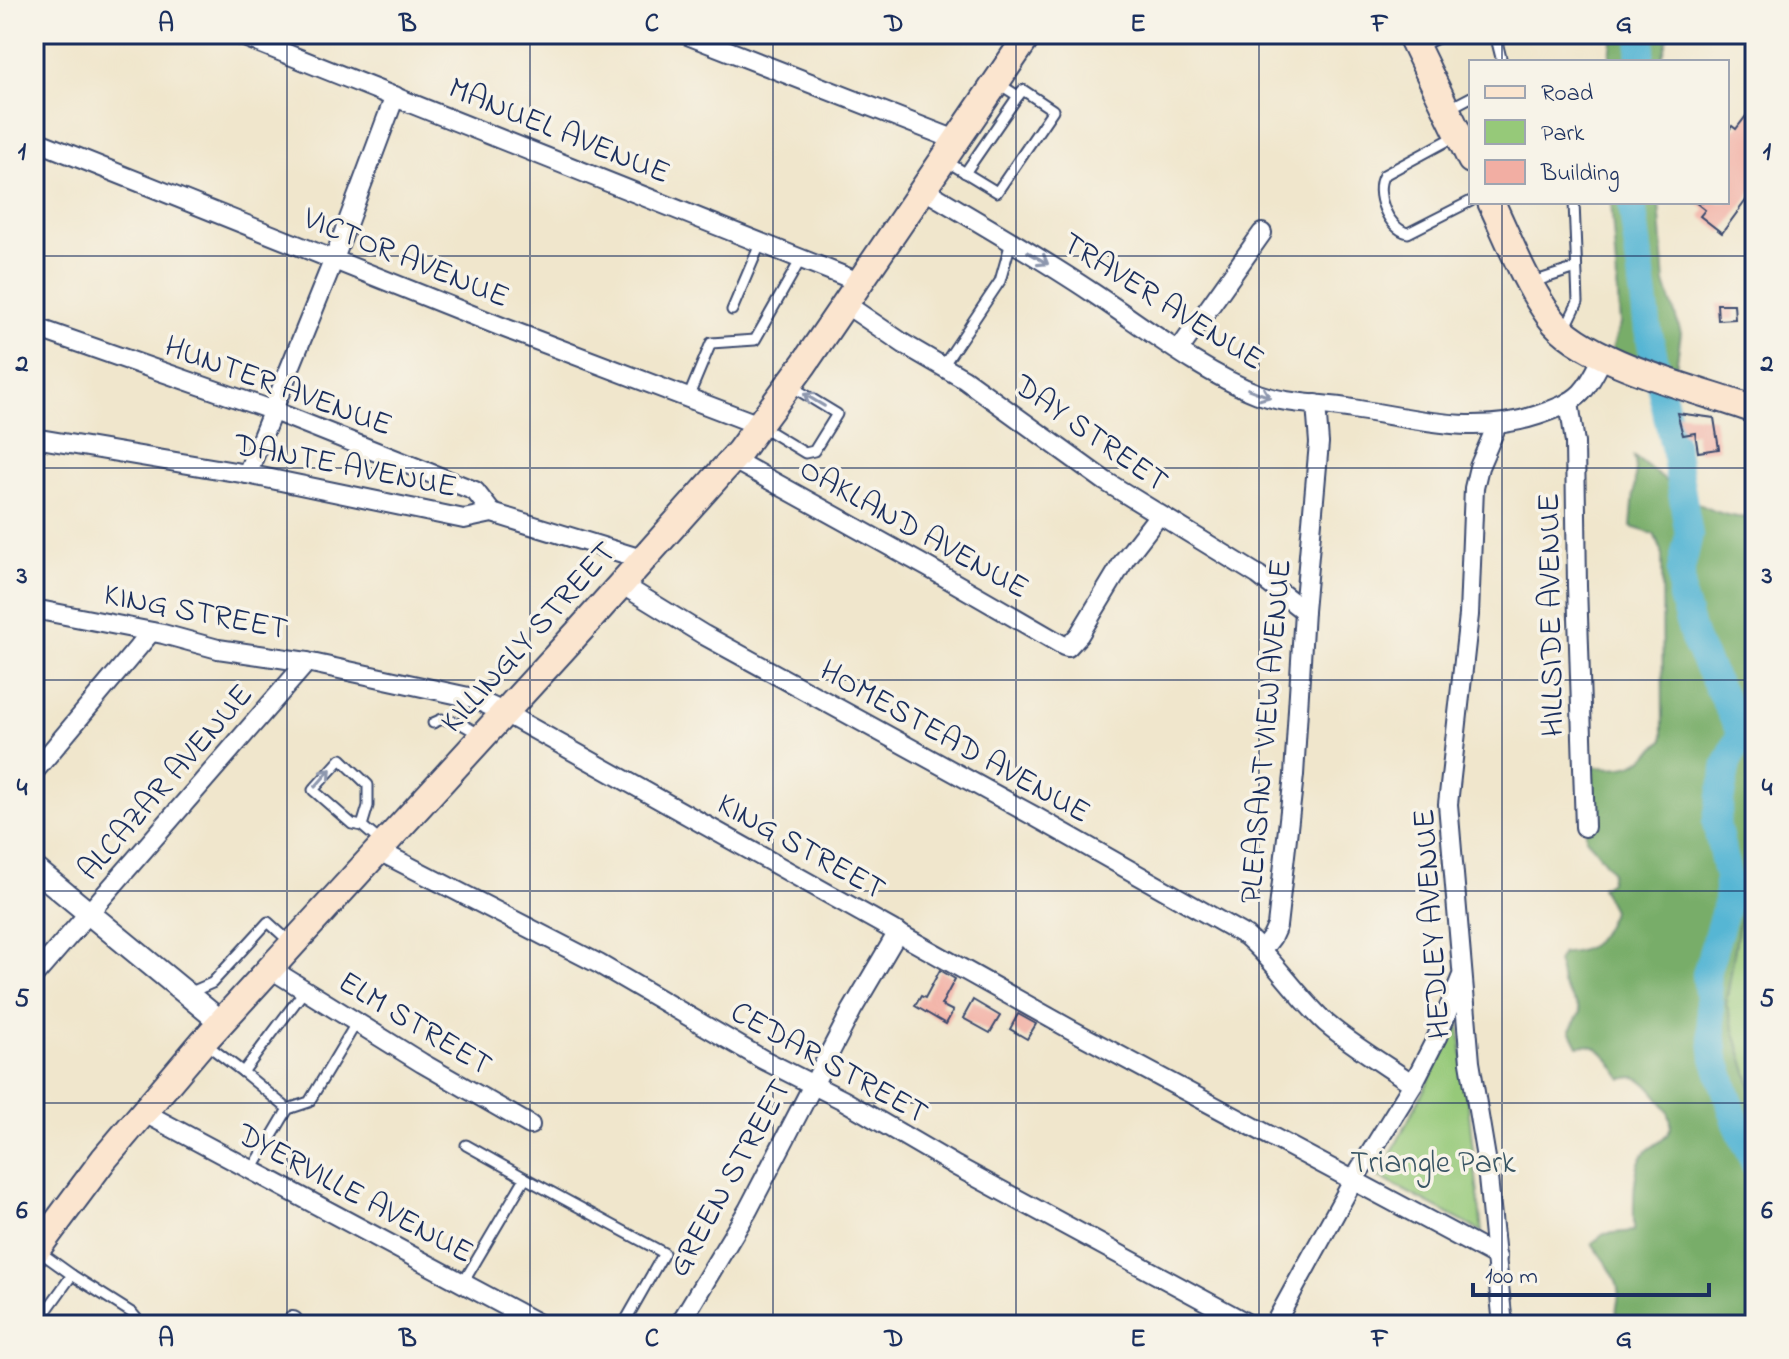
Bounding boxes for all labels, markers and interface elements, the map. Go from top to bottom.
text: A [158,6,174,44]
text: B [398,6,417,44]
text: C [645,6,659,44]
text: D [883,6,904,44]
text: E [1130,6,1146,44]
text: F [1370,6,1389,44]
text: G [1616,6,1632,44]
legend [1469,60,1729,204]
street label: MANUEL AVENUE [441,66,677,198]
text: Road [1541,77,1594,112]
text: Park [1541,117,1585,152]
text: 1 [18,134,27,172]
text: 1 [1763,134,1772,172]
text: Building [1540,157,1620,192]
street label: VICTOR AVENUE [295,196,516,322]
street label: TRAVER AVENUE [1052,222,1273,384]
one-way arrow [1026,250,1049,266]
street label: HUNTER AVENUE [157,324,398,450]
text: 2 [15,346,29,384]
text: 2 [1760,346,1774,384]
street label: DAY STREET [1002,364,1177,506]
one-way arrow [1246,387,1271,401]
one-way arrow [803,392,826,408]
street label: DANTE AVENUE [229,423,461,512]
street label: OAKLAND AVENUE [790,447,1037,613]
street label: HILLSIDE AVENUE [1527,492,1578,737]
street label: KILLINGLY STREET [430,532,629,745]
street label: PLEASANT VIEW AVENUE [1229,557,1306,906]
text: 3 [16,558,28,596]
text: 3 [1761,558,1773,596]
street label: KING STREET [99,573,291,654]
street label: HOMESTEAD AVENUE [810,649,1098,837]
street label: ALCAZAR AVENUE [68,674,266,892]
one-way arrow [314,769,332,789]
text: 4 [17,770,28,808]
text: 4 [1762,770,1773,808]
street label: KING STREET [707,782,893,914]
street label: HEDLEY AVENUE [1402,807,1465,1040]
street label: ELM STREET [328,960,500,1090]
text: 5 [15,981,30,1019]
text: 5 [1760,981,1775,1019]
street label: CEDAR STREET [721,990,936,1138]
street label: GREEN STREET [657,1071,805,1286]
street label: DYERVILLE AVENUE [227,1112,481,1277]
park label: Triangle Park [1350,1141,1517,1188]
text: 6 [16,1193,28,1231]
text: 6 [1761,1193,1773,1231]
scale bar [1473,1247,1709,1297]
text: 100 m [1485,1260,1538,1295]
text: A [158,1321,174,1359]
text: B [398,1321,417,1359]
text: C [645,1321,659,1359]
text: D [883,1321,904,1359]
text: E [1130,1321,1146,1359]
text: F [1370,1321,1389,1359]
text: G [1616,1321,1632,1359]

